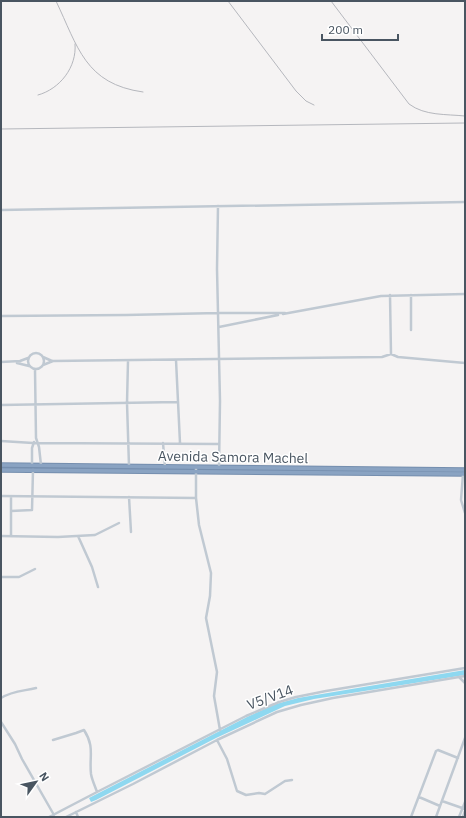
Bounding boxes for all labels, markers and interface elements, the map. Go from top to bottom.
scale bar [322,16,398,42]
text: 200 m [328,22,363,37]
street label: Avenida Samora Machel [158,447,309,467]
street label: V5/V14 [244,680,296,714]
north arrow [16,762,56,802]
text: N [36,769,52,784]

